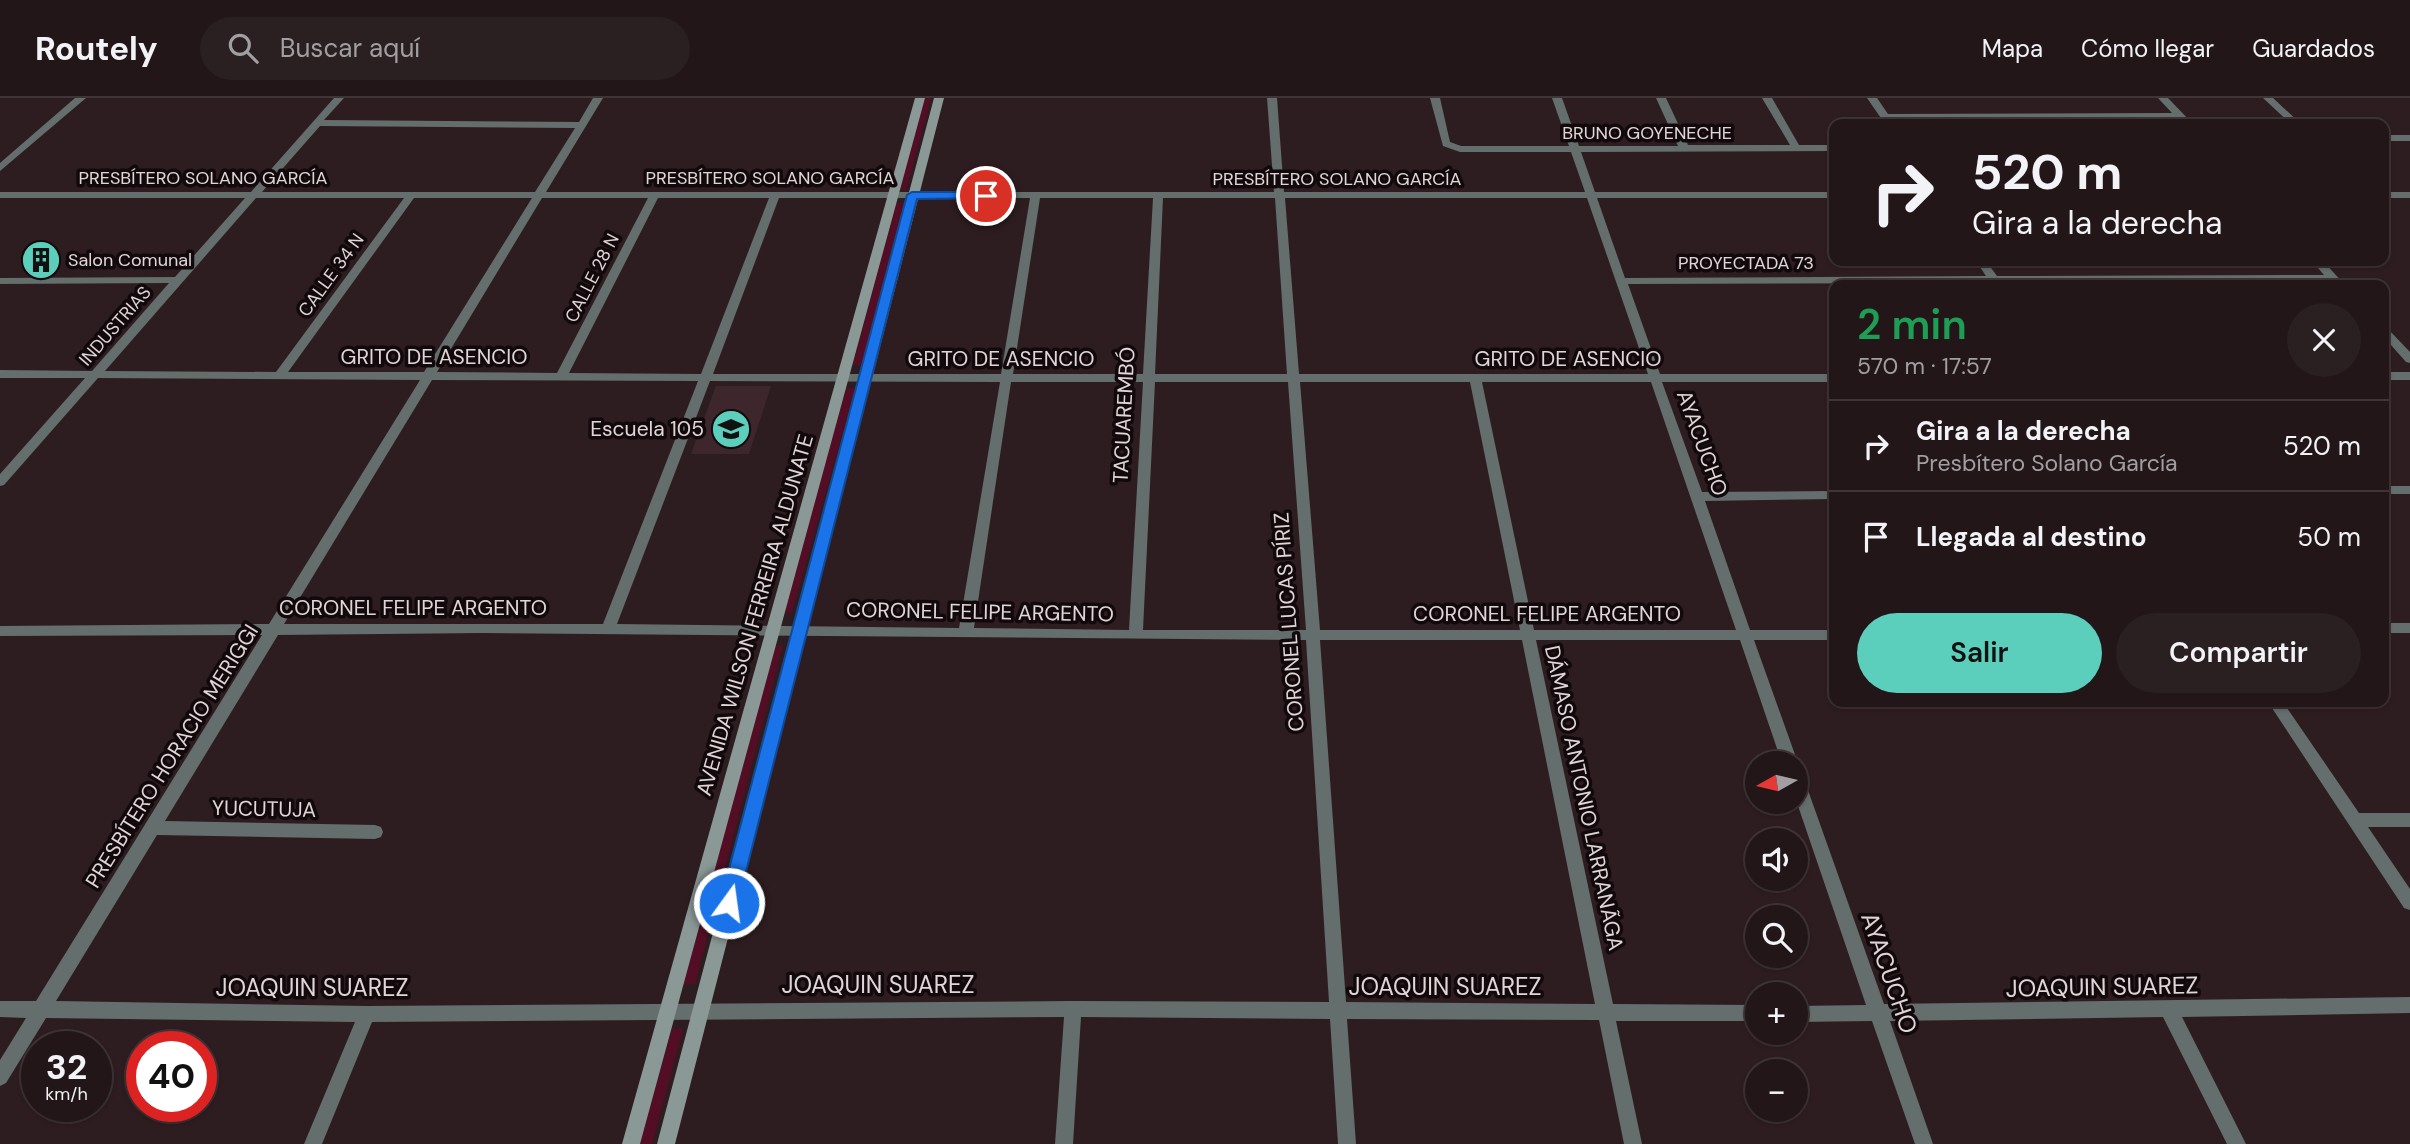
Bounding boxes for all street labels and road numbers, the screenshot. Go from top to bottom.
street label: BRUNO GOYENECHE [1562,121,1732,145]
street label: PRESBÍTERO SOLANO GARCÍA [79,166,327,190]
street label: PRESBÍTERO SOLANO GARCÍA [646,166,894,190]
street label: PRESBÍTERO SOLANO GARCÍA [1213,167,1461,191]
street label: CALLE 34 N [293,229,369,321]
street label: CALLE 28 N [559,229,625,327]
street label: PROYECTADA 73 [1678,251,1814,275]
street label: INDUSTRIAS [74,281,156,371]
street label: GRITO DE ASENCIO [341,343,527,371]
street label: GRITO DE ASENCIO [908,345,1094,373]
street label: GRITO DE ASENCIO [1475,345,1661,373]
street label: TACUAREMBÓ [1106,346,1142,484]
street label: AYACUCHO [1670,386,1734,500]
street label: AVENIDA WILSON FERREIRA ALDUNATE [690,431,820,799]
street label: CORONEL LUCAS PÍRIZ [1267,512,1311,732]
street label: CORONEL FELIPE ARGENTO [279,594,547,622]
street label: CORONEL FELIPE ARGENTO [846,596,1114,628]
street label: CORONEL FELIPE ARGENTO [1413,600,1681,628]
street label: PRESBÍTERO HORACIO MERIGGI [79,619,265,893]
street label: DÁMASO ANTONIO LARRANÃGA [1538,643,1630,953]
street label: YUCUTUJA [212,794,316,824]
street label: AYACUCHO [1854,908,1925,1038]
street label: JOAQUIN SUAREZ [782,969,974,1000]
street label: JOAQUIN SUAREZ [2005,969,2199,1004]
street label: JOAQUIN SUAREZ [1349,971,1541,1002]
street label: JOAQUIN SUAREZ [216,972,408,1003]

